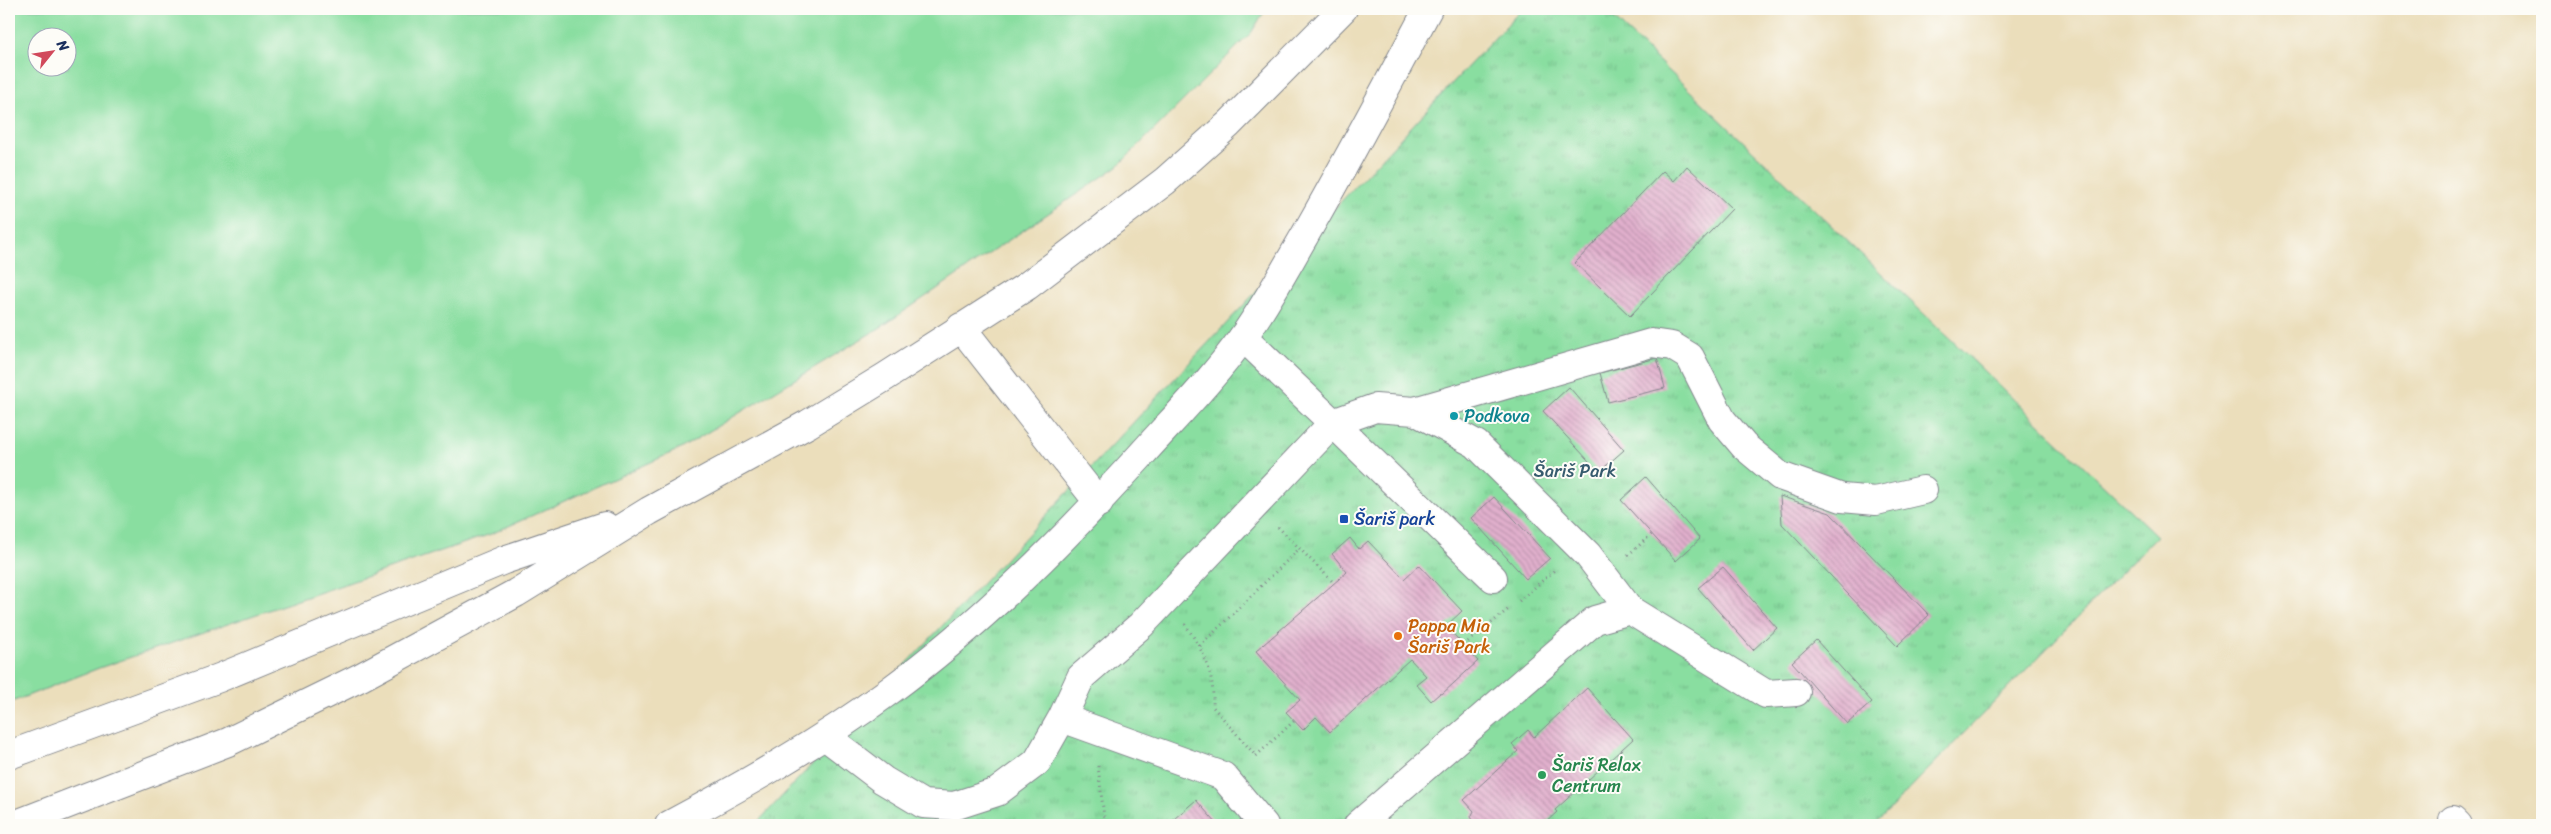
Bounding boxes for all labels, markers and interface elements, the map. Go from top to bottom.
north arrow [28,28,78,78]
text: N [49,34,76,56]
place label: Podkova [1464,400,1530,432]
marker: Podkova [1448,410,1460,422]
park label: Šariš Park [1534,455,1616,487]
place label: Šariš park [1354,503,1436,535]
marker: Šariš park [1338,513,1350,525]
place label: Pappa Mia Šariš Park [1408,610,1491,663]
marker: Pappa Mia Šariš Park [1392,630,1404,642]
place label: Šariš Relax Centrum [1552,749,1641,802]
marker: Šariš Relax Centrum [1536,769,1548,781]

